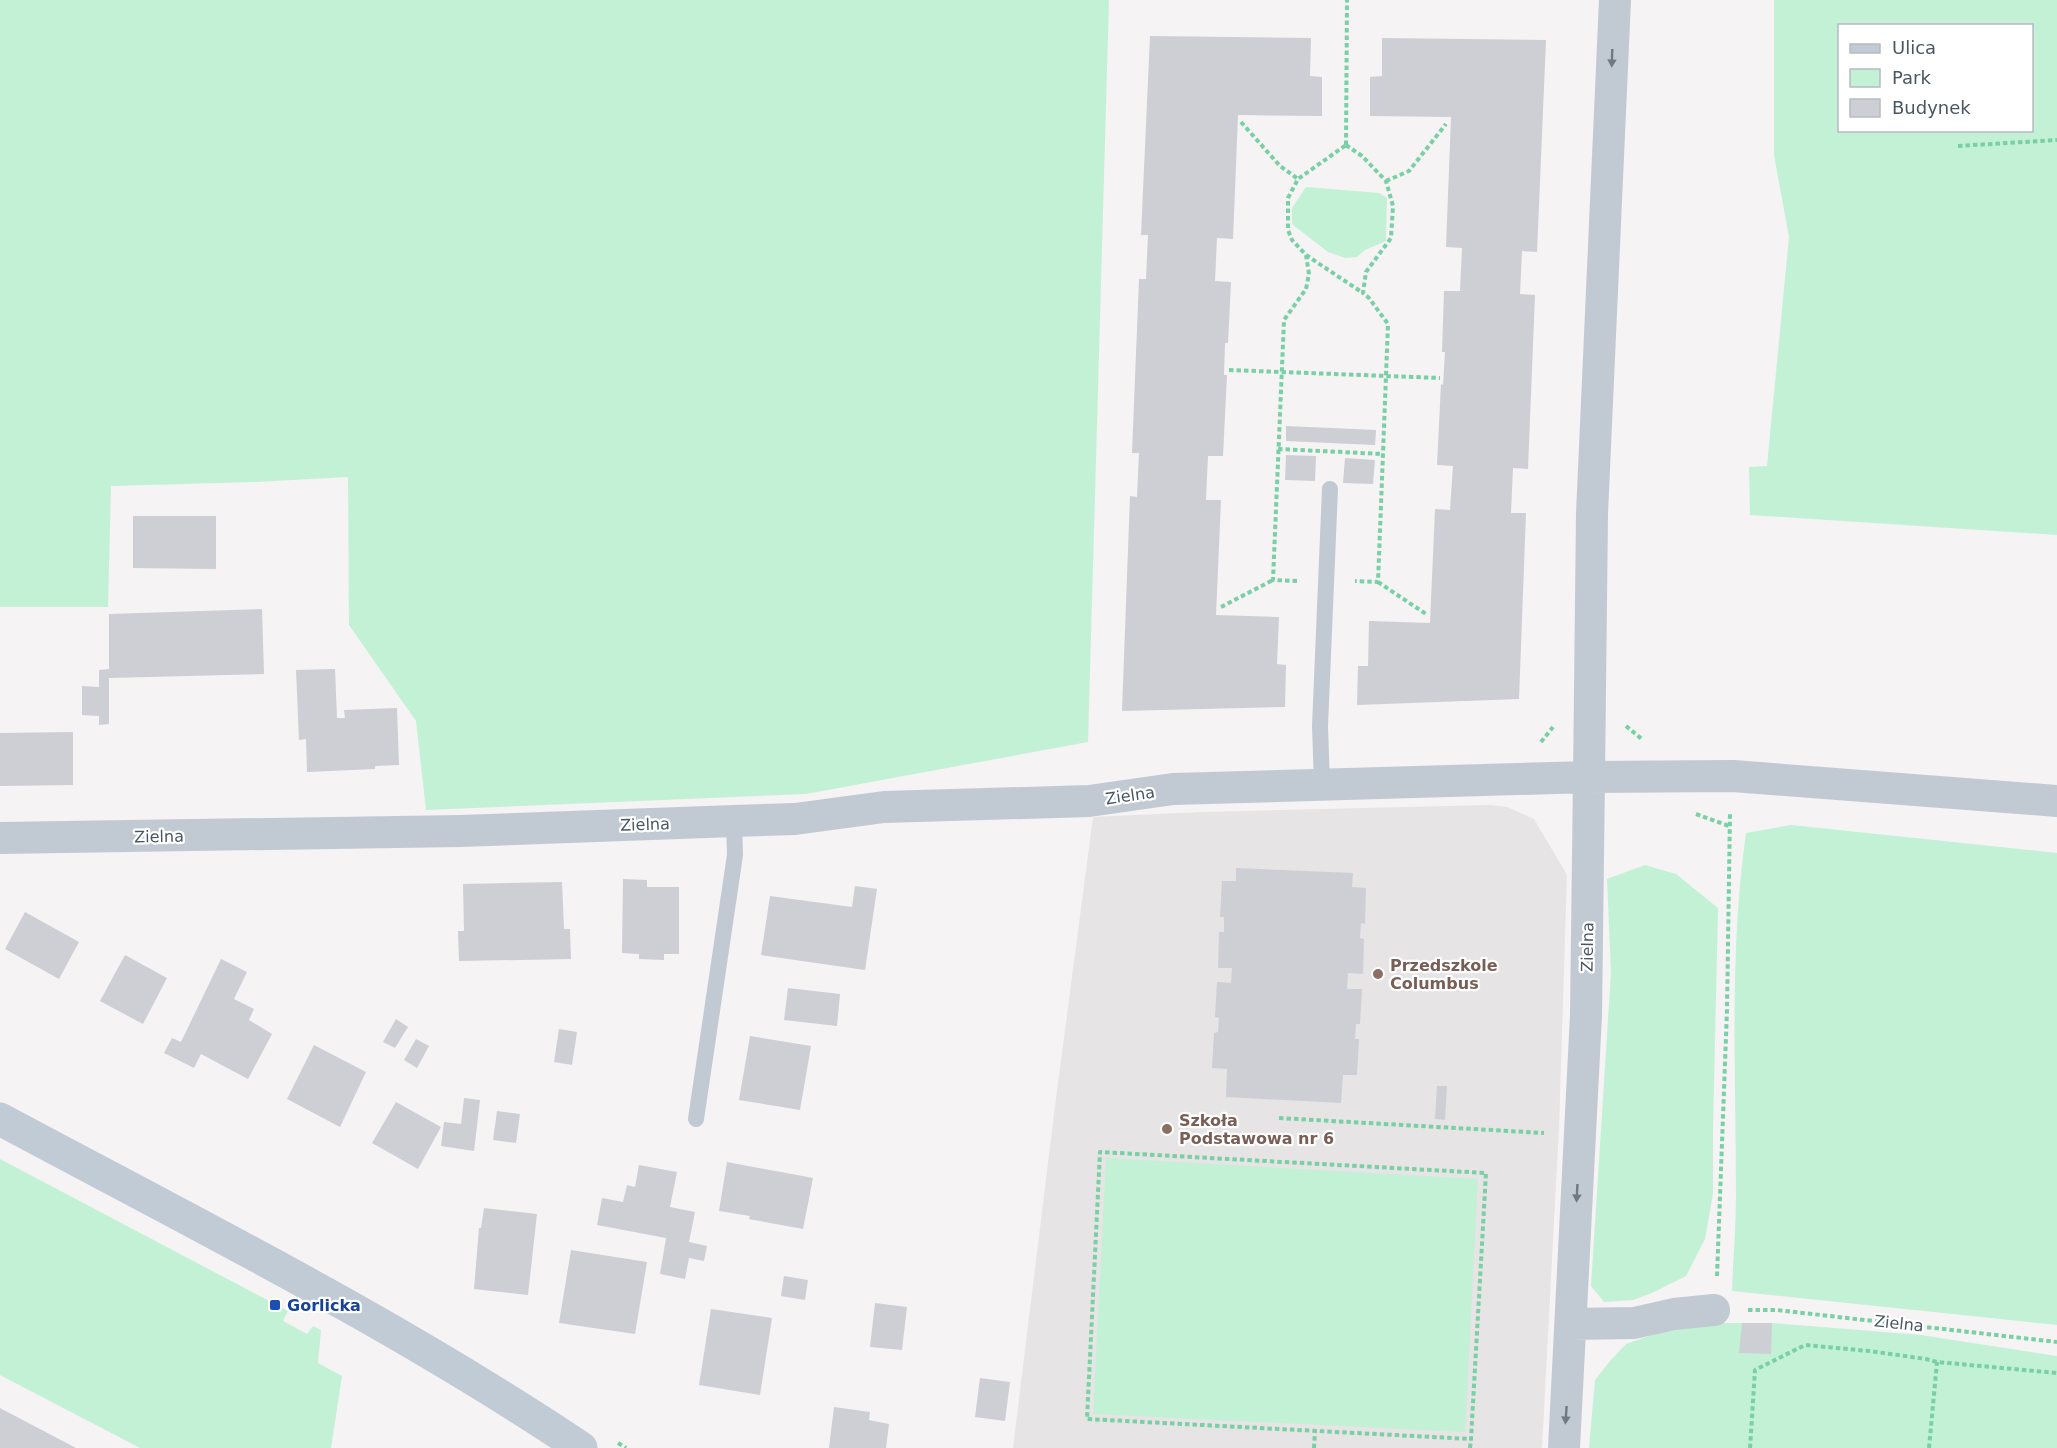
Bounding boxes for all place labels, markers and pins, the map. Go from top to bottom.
place label: Przedszkole Columbus [1390,956,1498,993]
marker: Przedszkole Columbus [1371,967,1385,981]
place label: Szkoła Podstawowa nr 6 [1179,1111,1334,1148]
marker: Szkoła Podstawowa nr 6 [1160,1122,1174,1136]
place label: Gorlicka [287,1296,361,1315]
marker: Gorlicka [268,1298,282,1312]

